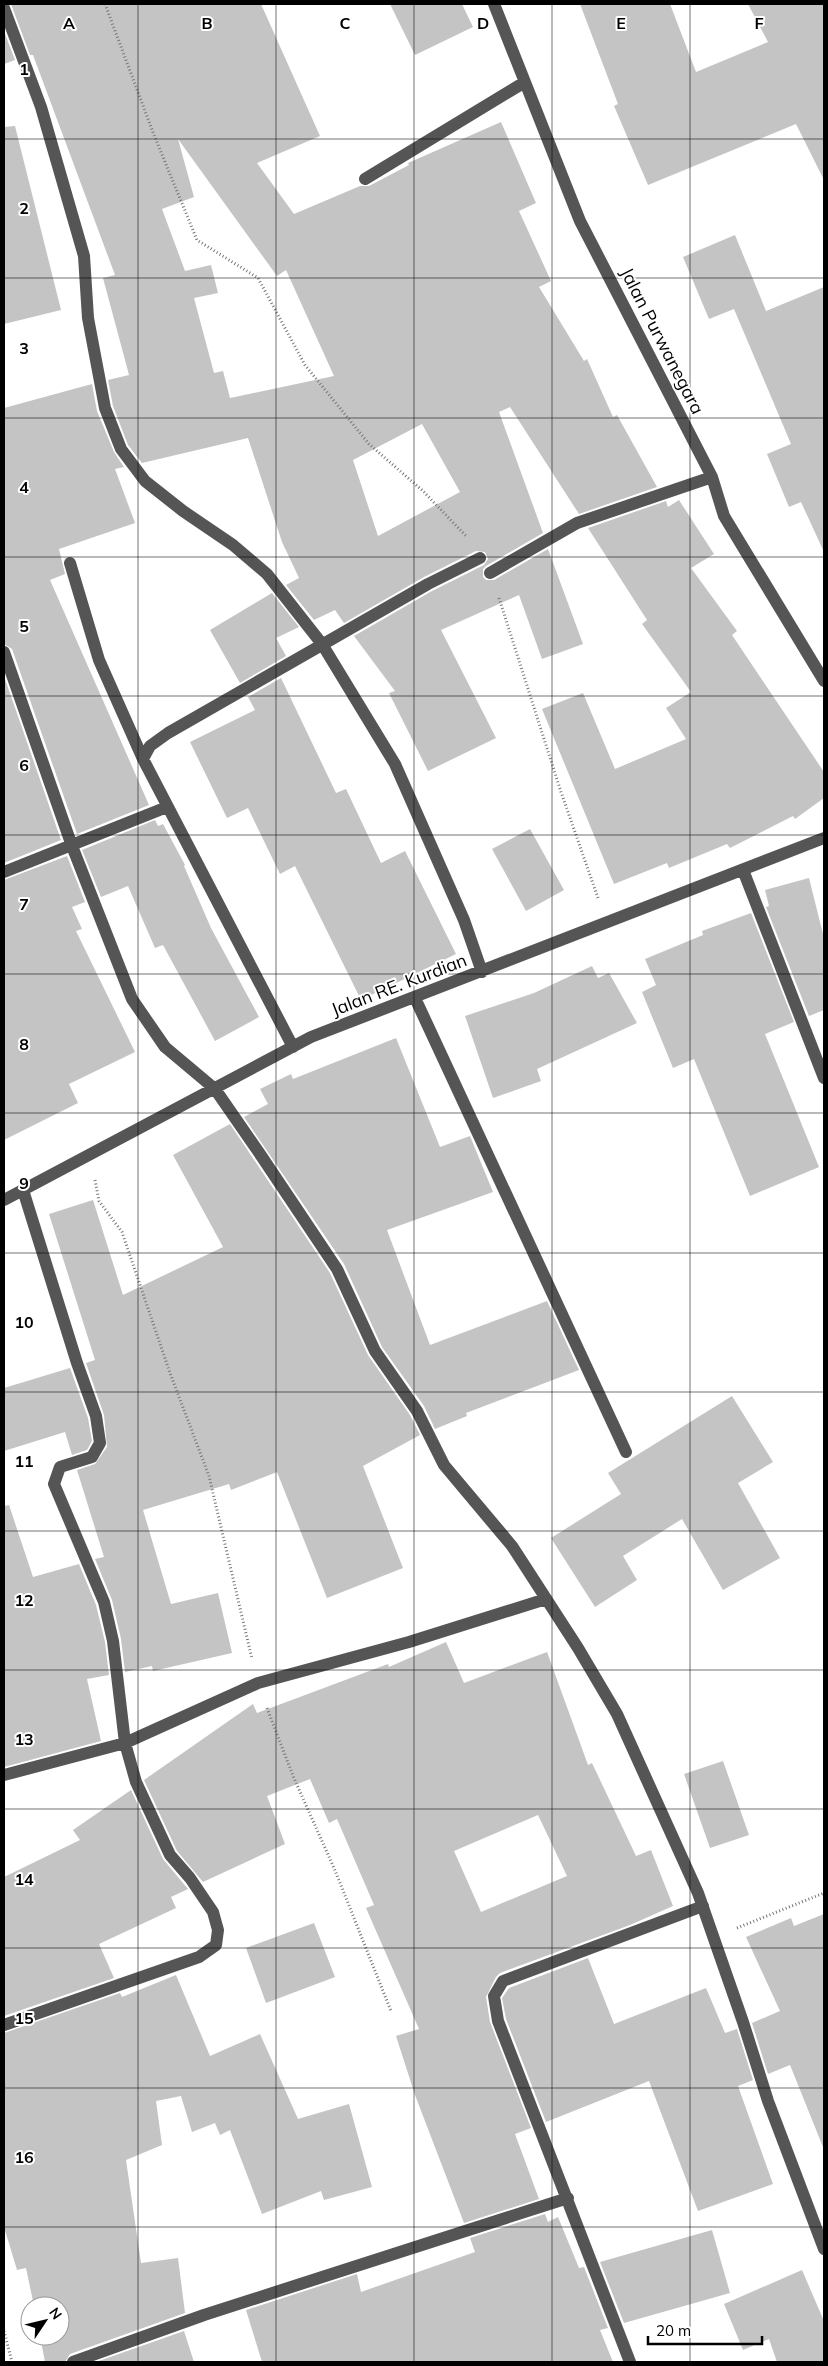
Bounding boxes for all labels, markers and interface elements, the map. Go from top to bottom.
text: A [63,13,75,33]
text: B [201,13,213,33]
text: C [340,13,351,33]
text: D [477,13,489,33]
text: E [616,13,626,33]
text: F [754,13,764,33]
text: 1 [19,59,29,79]
text: 2 [19,198,29,218]
street label: Jalan Purwanegara [616,264,709,418]
text: 3 [19,338,29,358]
text: 4 [19,477,29,497]
text: 5 [19,616,29,636]
text: 6 [19,755,29,775]
text: 7 [19,894,29,914]
street label: Jalan RE. Kurdian [328,948,470,1021]
text: 8 [19,1034,29,1054]
text: 9 [19,1173,29,1193]
text: 10 [14,1312,34,1332]
text: 11 [14,1451,34,1471]
text: 12 [14,1590,34,1610]
text: 13 [14,1729,34,1749]
text: 14 [14,1869,34,1889]
text: 15 [14,2008,34,2028]
text: 16 [14,2147,34,2167]
north arrow [20,2296,70,2346]
text: N [45,2304,66,2323]
scale bar [648,2314,762,2346]
text: 20 m [656,2321,691,2340]

